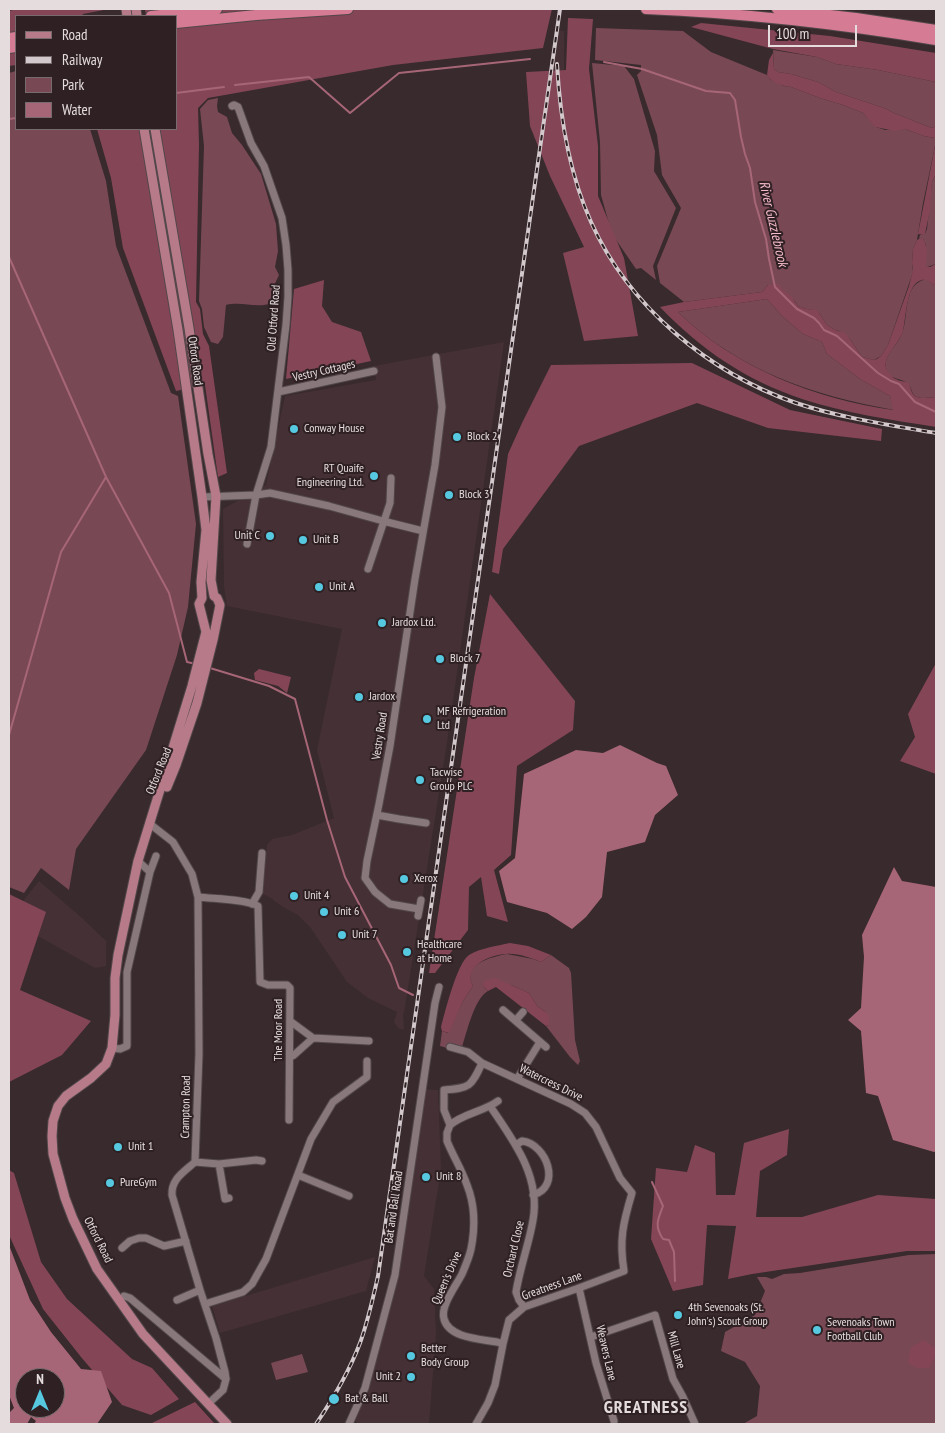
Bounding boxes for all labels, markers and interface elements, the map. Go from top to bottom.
legend [15,15,178,130]
scale bar [770,15,859,47]
text: 100 m [776,24,809,43]
text: Road [62,25,88,44]
text: Railway [62,50,102,69]
text: Park [62,75,84,94]
text: Water [62,100,92,119]
water label: River Guzzlebrook [755,180,791,268]
street label: Old Otford Road [264,284,284,352]
street label: Otford Road [184,335,206,387]
street label: Vestry Cottages [291,357,357,385]
place label: Conway House [304,422,364,436]
marker: Conway House [288,423,300,435]
place label: Block 2 [467,430,498,444]
marker: Block 2 [451,431,463,443]
place label: RT Quaife Engineering Ltd. [297,462,364,490]
marker: RT Quaife Engineering Ltd. [368,470,380,482]
place label: Block 3 [459,488,490,502]
marker: Block 3 [443,489,455,501]
place label: Unit C [235,529,260,543]
marker: Unit C [264,530,276,542]
place label: Unit B [313,533,339,547]
marker: Unit B [297,534,309,546]
place label: Unit A [329,580,355,594]
marker: Unit A [313,581,325,593]
place label: Jardox Ltd. [392,616,436,630]
marker: Jardox Ltd. [376,617,388,629]
place label: Block 7 [450,652,481,666]
marker: Block 7 [434,653,446,665]
place label: Jardox [369,690,395,704]
marker: Jardox [353,691,365,703]
place label: MF Refrigeration Ltd [437,705,506,733]
street label: Vestry Road [369,711,391,761]
marker: MF Refrigeration Ltd [421,713,433,725]
street label: Otford Road [143,745,175,797]
place label: Tacwise Group PLC [430,766,473,794]
marker: Tacwise Group PLC [414,774,426,786]
place label: Xerox [414,872,438,886]
marker: Xerox [398,873,410,885]
place label: Unit 4 [304,889,329,903]
marker: Unit 4 [288,890,300,902]
place label: Unit 6 [334,905,359,919]
marker: Unit 6 [318,906,330,918]
place label: Unit 7 [352,928,377,942]
marker: Unit 7 [336,929,348,941]
place label: Healthcare at Home [417,938,462,966]
marker: Healthcare at Home [401,946,413,958]
street label: The Moor Road [272,999,286,1061]
street label: Watercress Drive [517,1061,585,1105]
street label: Crampton Road [178,1075,194,1139]
place label: Unit 1 [128,1140,153,1154]
marker: Unit 1 [112,1141,124,1153]
street label: Bat and Ball Road [382,1170,406,1244]
place label: Unit 8 [436,1170,461,1184]
marker: Unit 8 [420,1171,432,1183]
place label: PureGym [120,1176,157,1190]
marker: PureGym [104,1177,116,1189]
street label: Otford Road [80,1215,116,1265]
street label: Orchard Close [500,1219,528,1279]
street label: Queen's Drive [429,1249,465,1307]
street label: Greatness Lane [520,1268,584,1304]
place label: 4th Sevenoaks (St. John's) Scout Group [688,1301,768,1329]
marker: 4th Sevenoaks (St. John's) Scout Group [672,1309,684,1321]
place label: Sevenoaks Town Football Club [827,1316,895,1344]
street label: Weavers Lane [593,1324,619,1382]
marker: Sevenoaks Town Football Club [811,1324,823,1336]
street label: Mill Lane [664,1330,688,1370]
place label: Better Body Group [421,1342,469,1370]
marker: Better Body Group [405,1350,417,1362]
north arrow [15,1368,65,1418]
text: N [36,1370,44,1388]
place label: Unit 2 [376,1370,401,1384]
marker: Unit 2 [405,1371,417,1383]
marker: Bat & Ball [327,1392,341,1406]
place label: Bat & Ball [345,1392,388,1406]
district label: GREATNESS [603,1397,689,1419]

